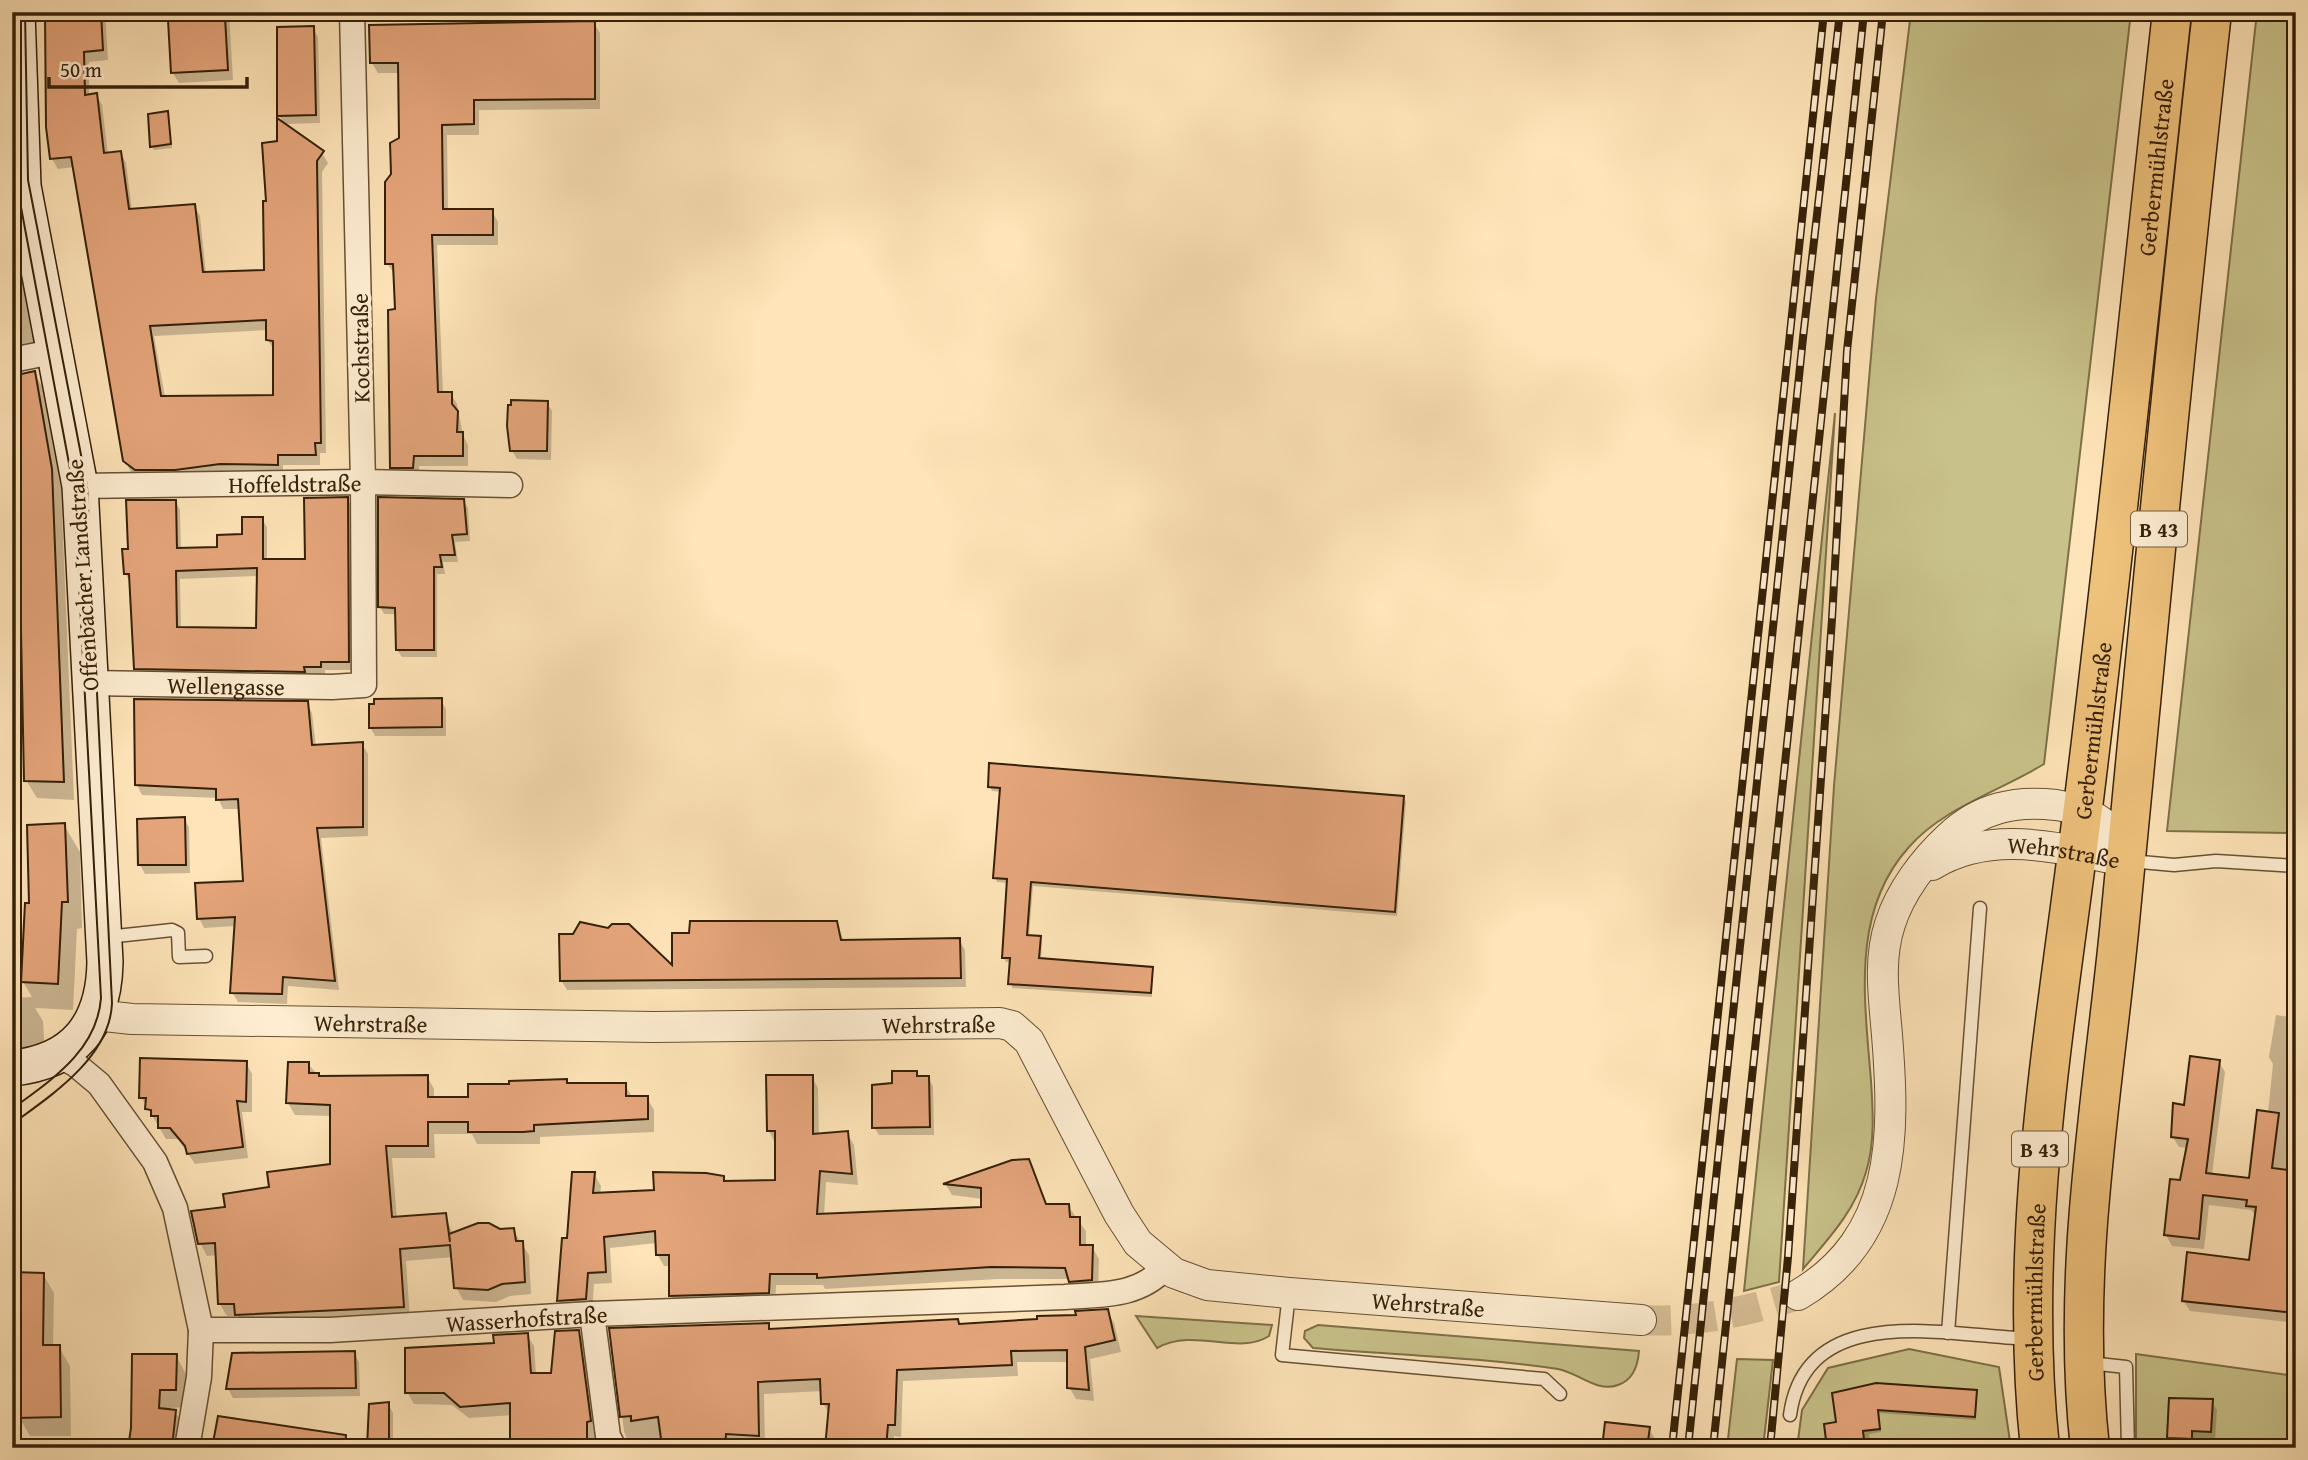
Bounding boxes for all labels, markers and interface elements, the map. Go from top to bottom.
scale bar [49,46,247,90]
text: 50 m [60,54,102,85]
street label: Gerbermühlstraße [2129,77,2181,258]
street label: Kochstraße [343,293,377,403]
street label: Offenbacher Landstraße [57,458,107,692]
street label: Hoffeldstraße [228,466,362,500]
road number: B 43 [2131,512,2187,546]
street label: Gerbermühlstraße [2065,640,2119,821]
street label: Wellengasse [167,668,285,703]
street label: Wehrstraße [2007,827,2123,876]
street label: Wehrstraße [314,1005,428,1040]
street label: Wehrstraße [882,1007,996,1041]
road number: B 43 [2012,1132,2068,1166]
street label: Gerbermühlstraße [2016,1202,2053,1382]
street label: Wehrstraße [1370,1283,1486,1324]
street label: Wasserhofstraße [445,1297,608,1339]

